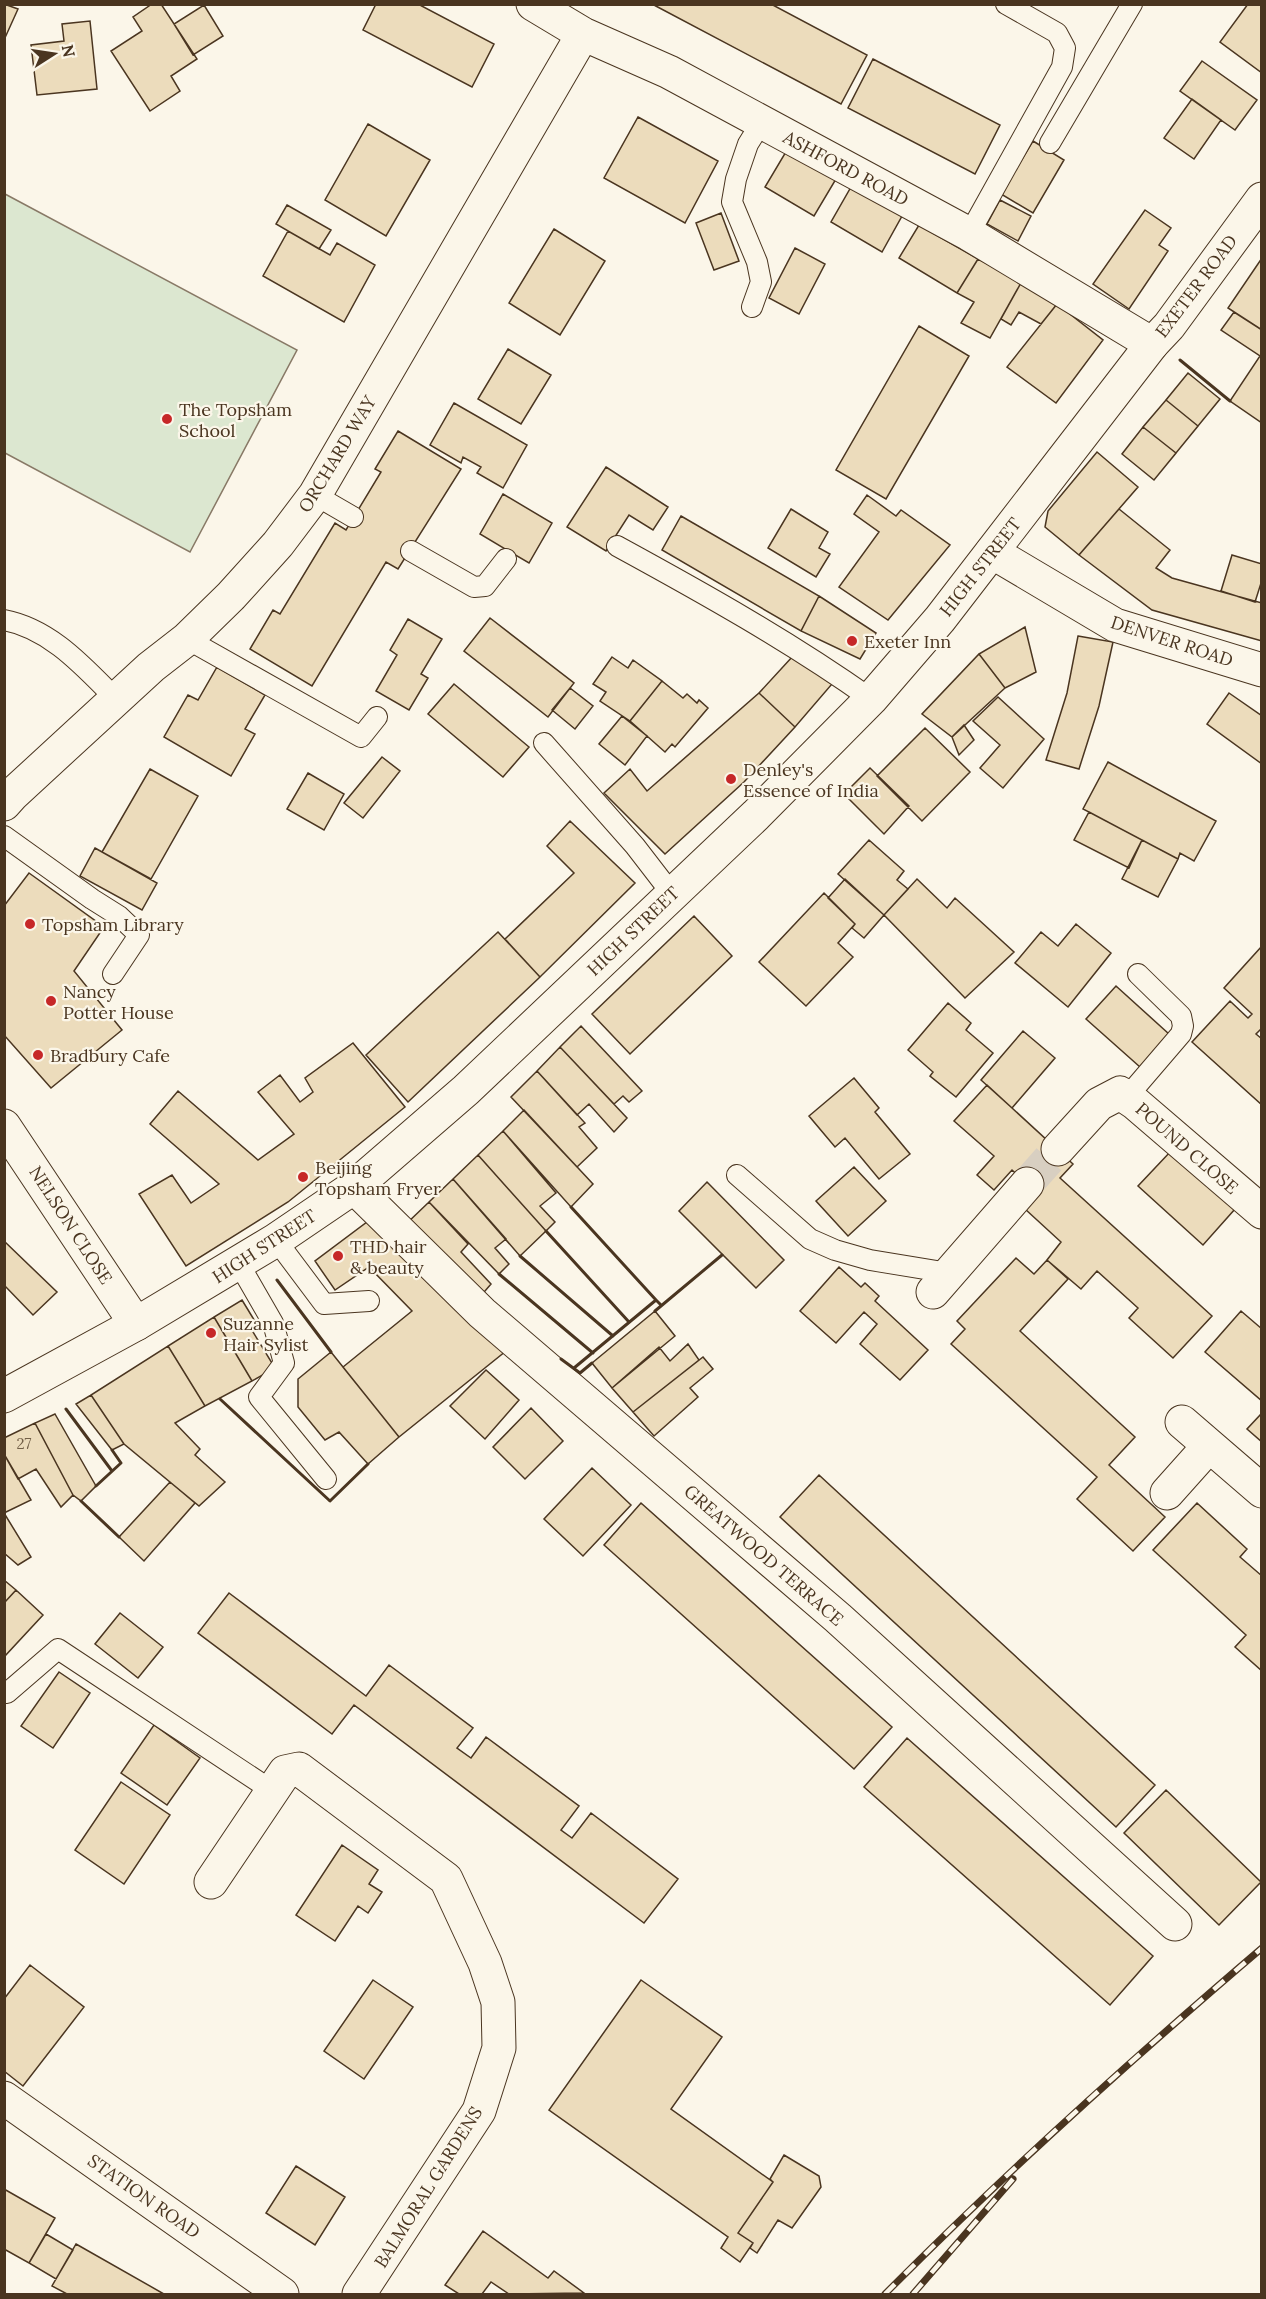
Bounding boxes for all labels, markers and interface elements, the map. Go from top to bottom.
north arrow [24,24,84,84]
text: N [58,43,80,59]
street label: ASHFORD ROAD [778,125,913,211]
street label: EXETER ROAD [1150,230,1242,342]
street label: ORCHARD WAY [293,391,381,516]
place label: The Topsham School [179,398,292,442]
marker: The Topsham School [160,412,174,426]
street label: HIGH STREET [934,513,1026,621]
street label: DENVER ROAD [1108,610,1236,672]
place label: Exeter Inn [864,630,951,653]
marker: Exeter Inn [845,634,859,648]
place label: Denley's Essence of India [743,758,879,802]
marker: Denley's Essence of India [724,772,738,786]
street label: HIGH STREET [582,881,684,981]
place label: Topsham Library [42,913,184,936]
marker: Topsham Library [23,917,37,931]
place label: Nancy Potter House [63,980,174,1024]
marker: Nancy Potter House [44,994,58,1008]
place label: Bradbury Cafe [50,1044,170,1067]
marker: Bradbury Cafe [31,1048,45,1062]
street label: POUND CLOSE [1131,1097,1243,1199]
place label: Beijing Topsham Fryer [315,1156,441,1200]
street label: NELSON CLOSE [24,1162,118,1288]
marker: Beijing Topsham Fryer [296,1170,310,1184]
street label: HIGH STREET [208,1204,321,1288]
place label: THD hair & beauty [350,1235,427,1279]
marker: THD hair & beauty [331,1249,345,1263]
place label: Suzanne Hair Sylist [223,1312,309,1356]
marker: Suzanne Hair Sylist [204,1326,218,1340]
house number: 27 [17,1434,32,1453]
street label: GREATWOOD TERRACE [680,1479,848,1631]
street label: BALMORAL GARDENS [369,2102,487,2272]
street label: STATION ROAD [83,2149,205,2243]

